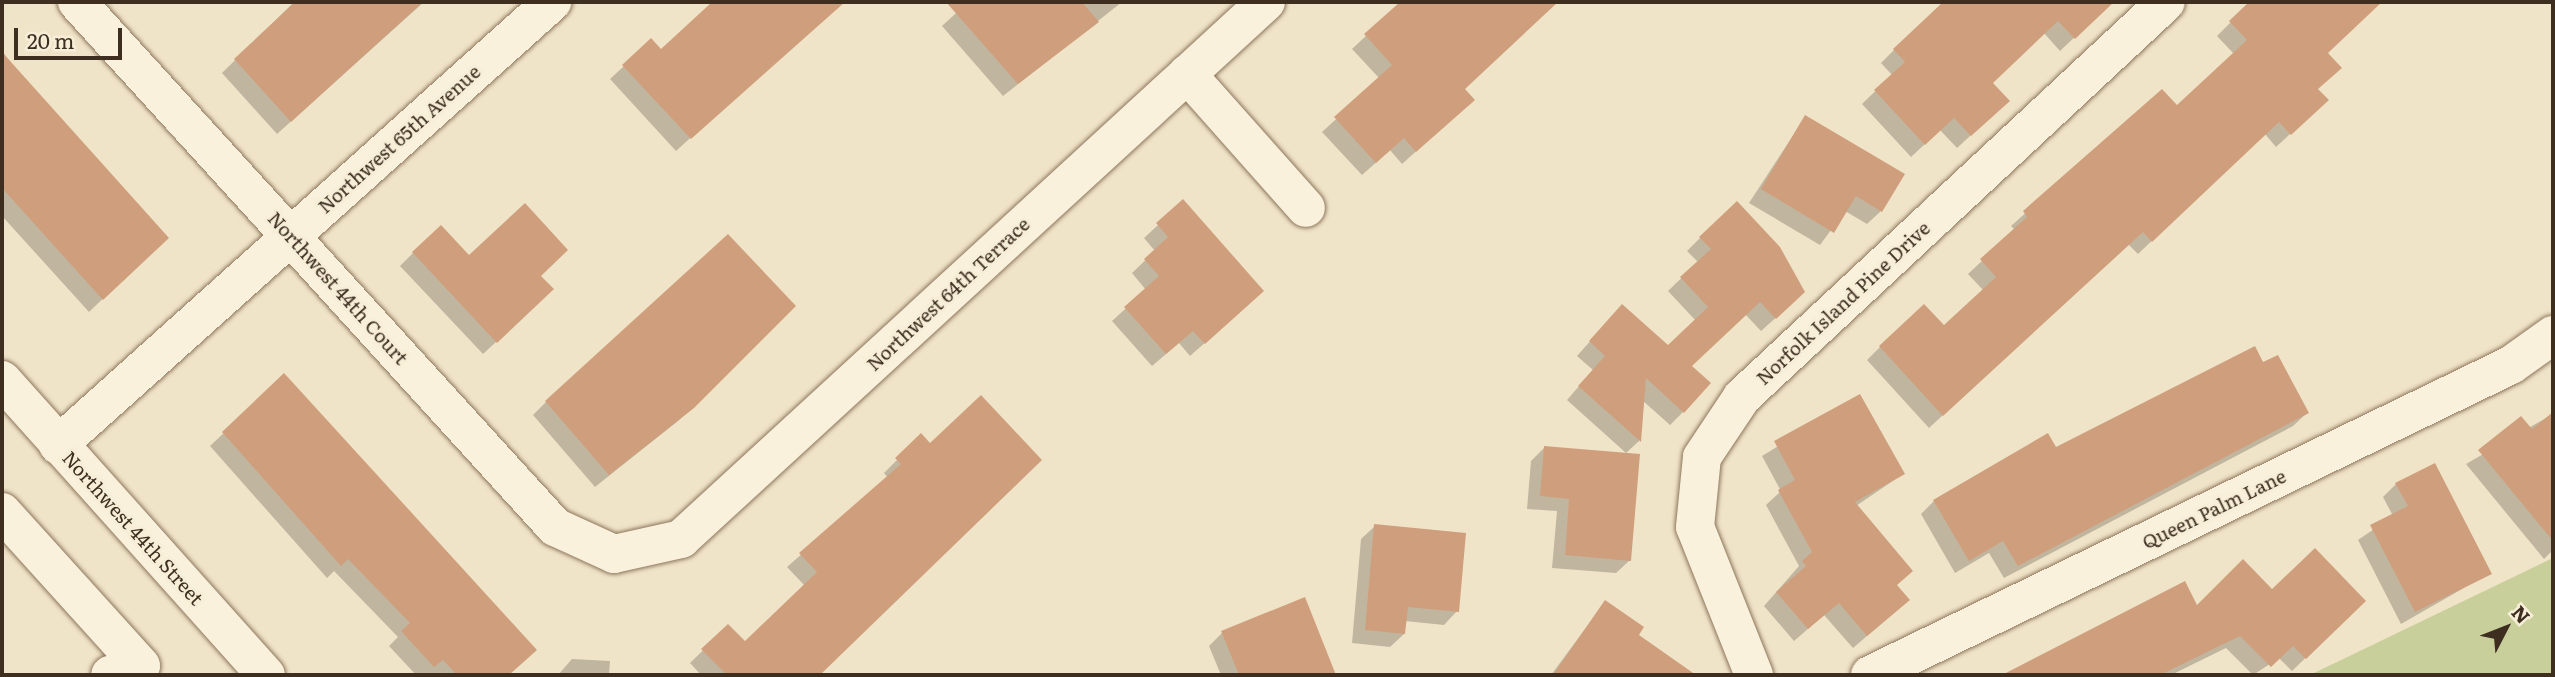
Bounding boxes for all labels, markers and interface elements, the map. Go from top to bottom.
scale bar [18,14,126,58]
text: 20 m [27,24,74,55]
street label: Northwest 65th Avenue [313,60,485,218]
street label: Northwest 44th Court [263,207,413,369]
street label: Northwest 64th Terrace [862,213,1034,375]
street label: Norfolk Island Pine Drive [1751,217,1935,389]
street label: Northwest 44th Street [58,446,208,610]
street label: Queen Palm Lane [2138,464,2290,554]
north arrow [2471,593,2541,663]
text: N [2506,599,2537,629]

